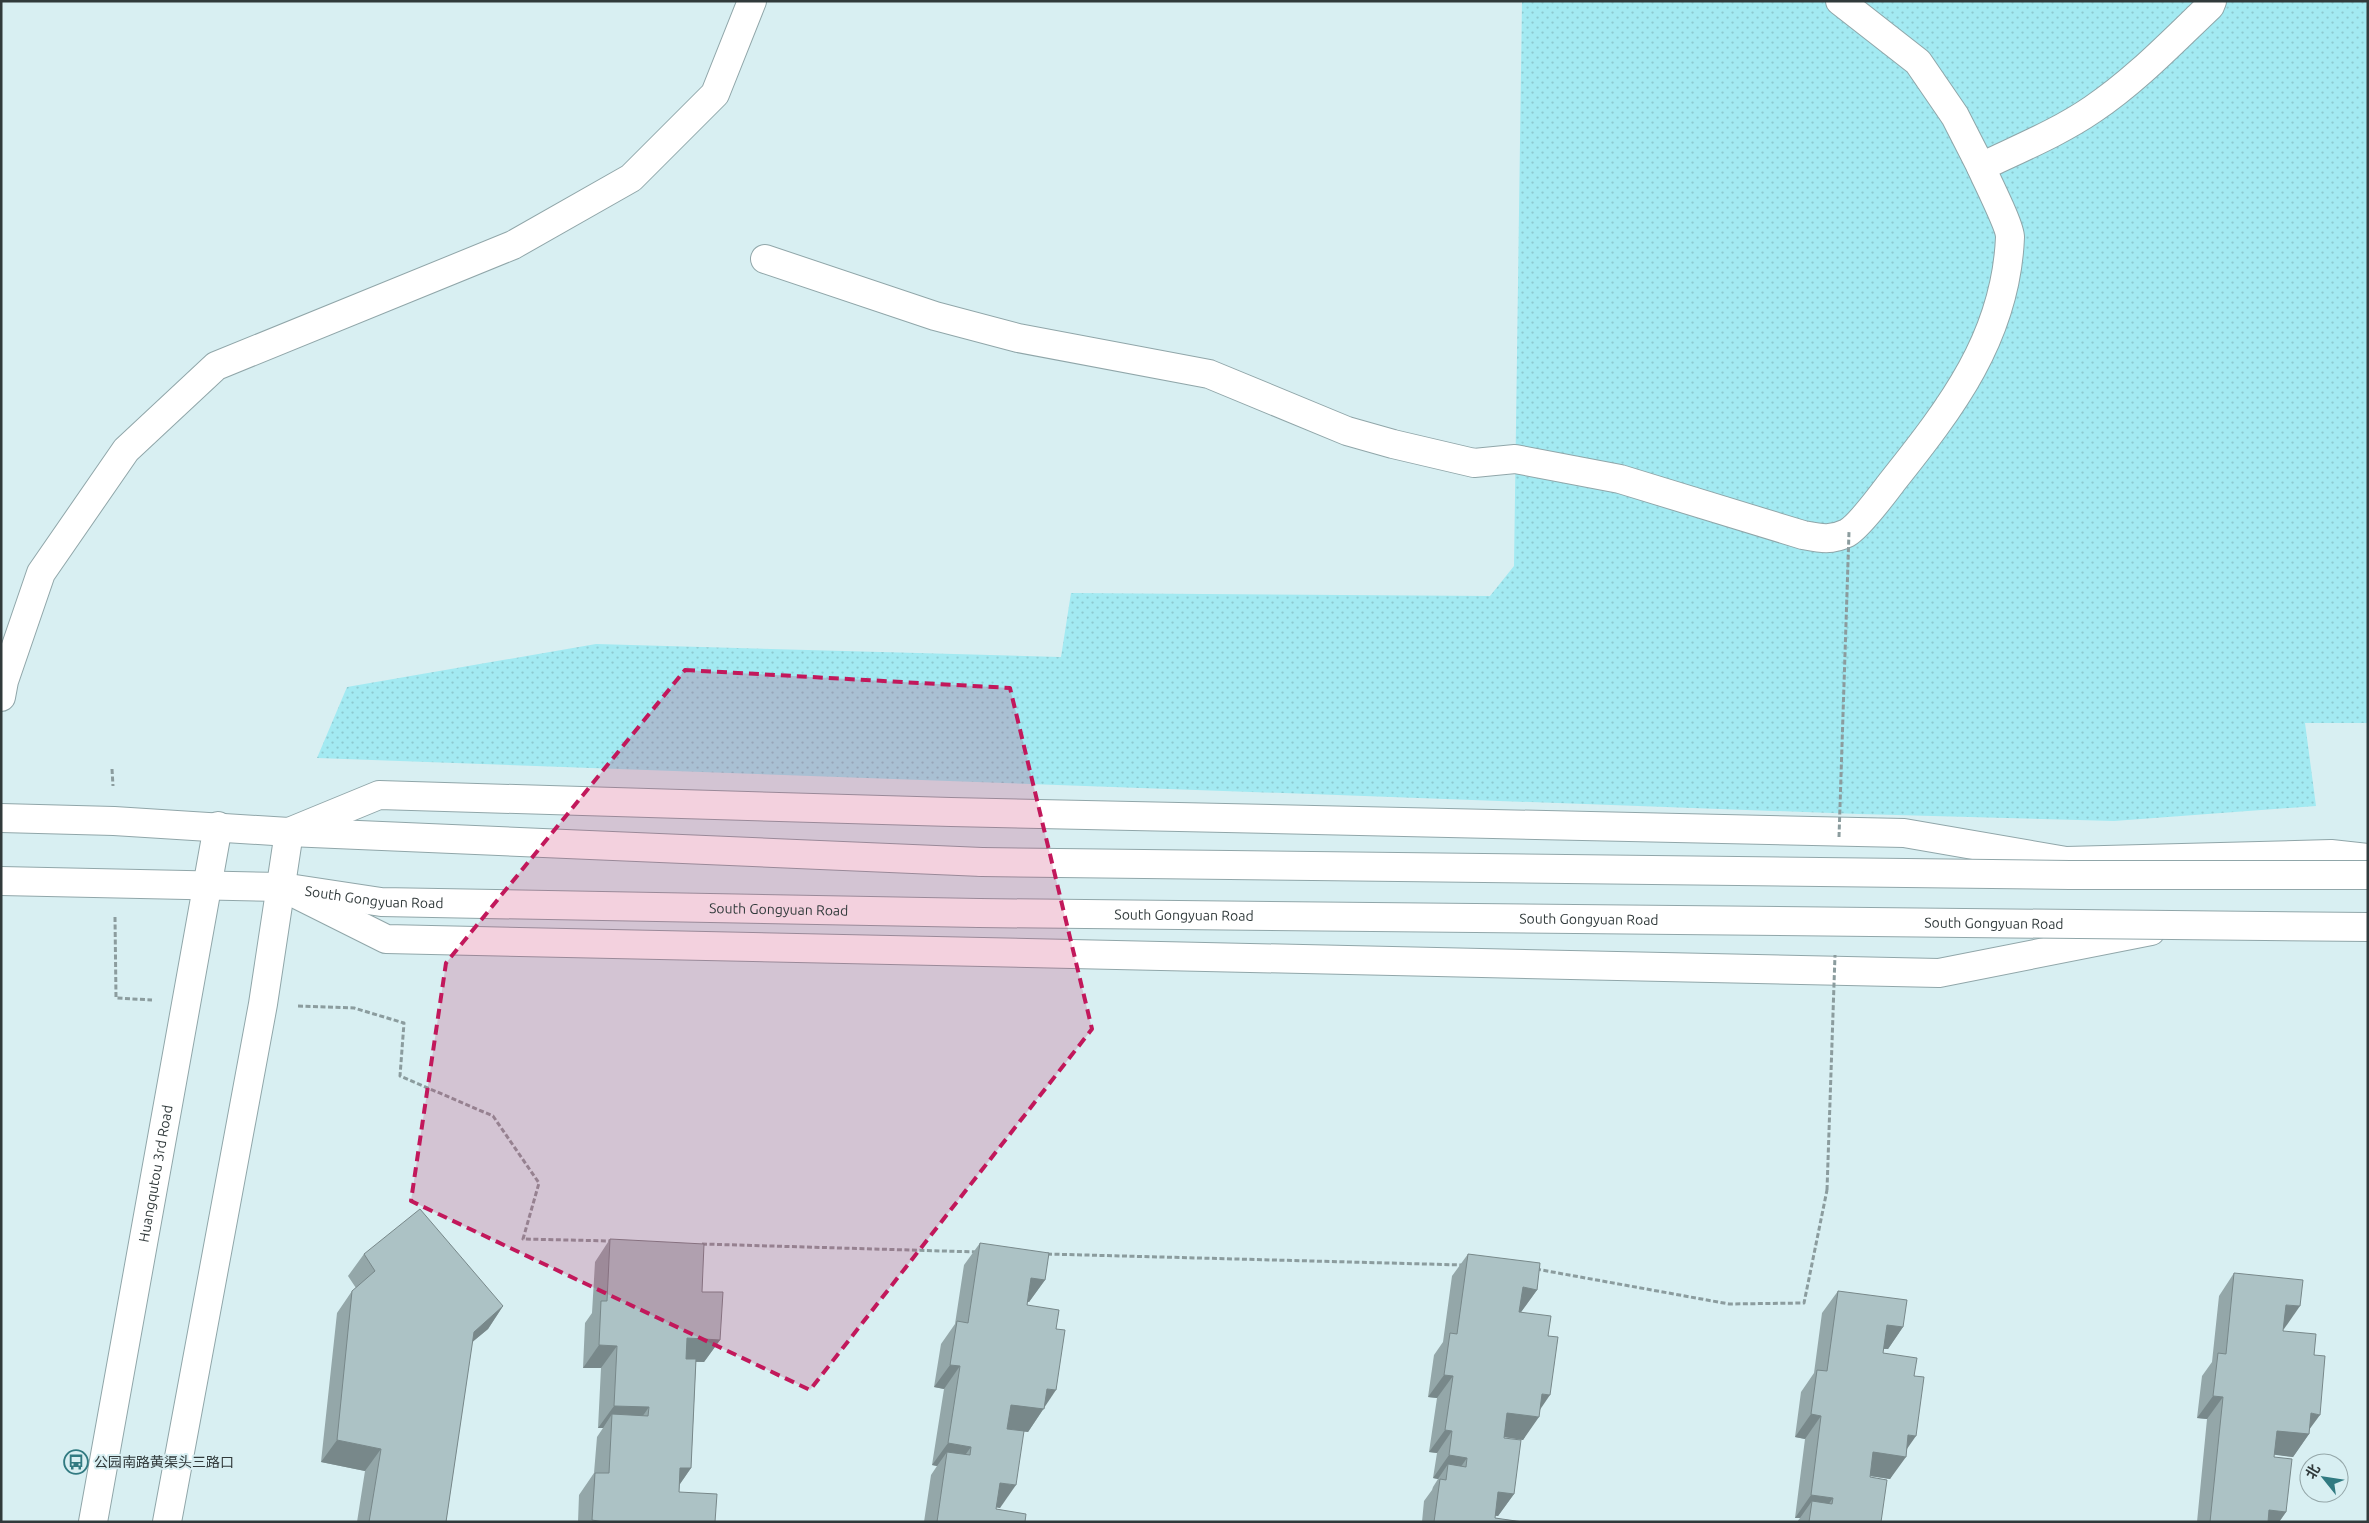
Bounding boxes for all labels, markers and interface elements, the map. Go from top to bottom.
street label: South Gongyuan Road [304,883,444,911]
street label: South Gongyuan Road [709,900,849,919]
street label: South Gongyuan Road [1114,906,1254,924]
street label: South Gongyuan Road [1519,910,1659,928]
street label: South Gongyuan Road [1924,915,2064,932]
street label: Huangqutou 3rd Road [135,1104,176,1243]
bus stop icon: 公园南路黄渠头三路口 [63,1449,89,1475]
north arrow [2299,1453,2349,1503]
place label: 公园南路黄渠头三路口 [94,1454,234,1470]
text: 北 [2302,1461,2323,1482]

